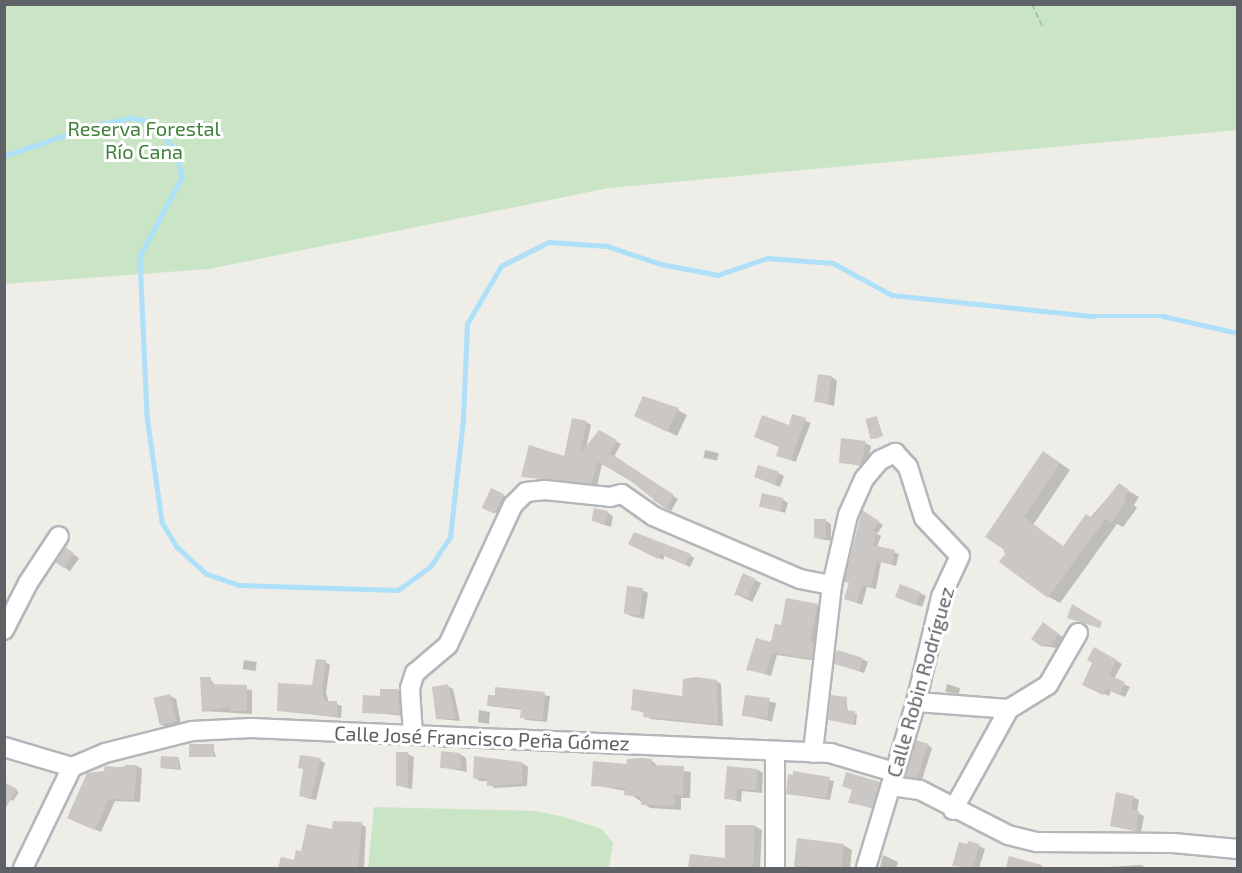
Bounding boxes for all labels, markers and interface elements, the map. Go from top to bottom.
park label: Reserva Forestal Río Cana [68,116,220,163]
street label: Calle Robin Rodríguez [881,584,959,780]
street label: Calle José Francisco Peña Gómez [334,721,630,755]

